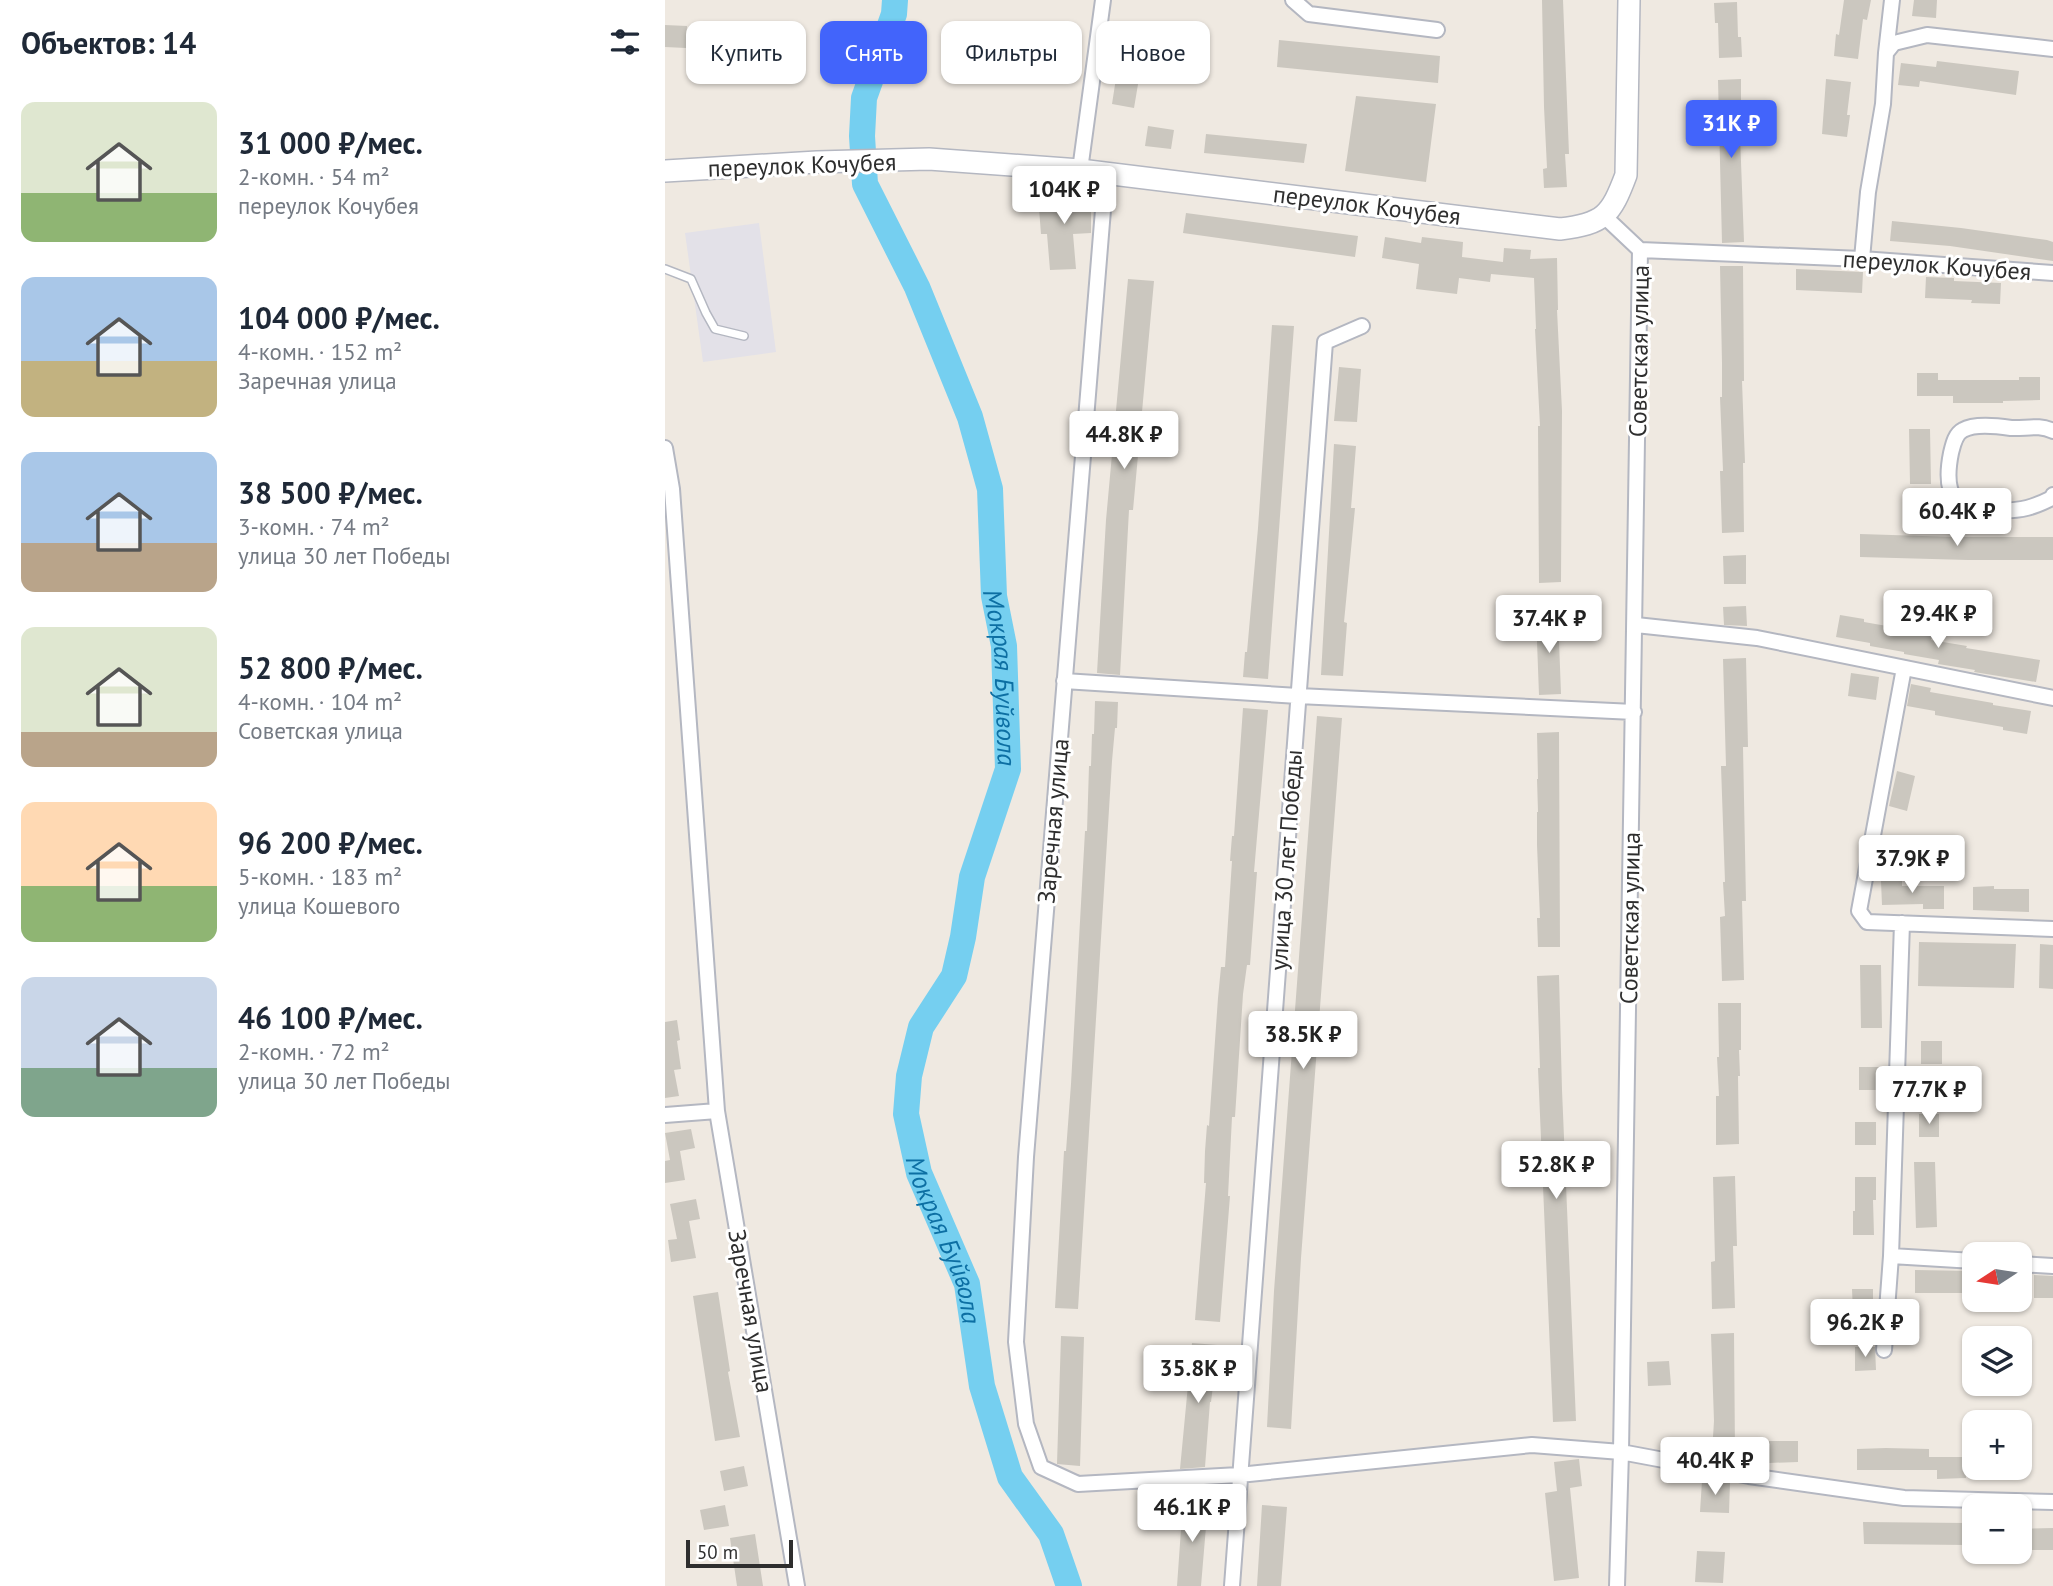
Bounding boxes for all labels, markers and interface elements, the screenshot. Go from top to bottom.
chip: Купить [686,21,806,84]
chip: Снять [820,21,927,84]
chip: Фильтры [941,21,1082,84]
chip: Новое [1096,21,1210,84]
text: Объектов: 14 [21,23,196,62]
icon: filters [606,23,644,61]
pin: 31K ₽ [1682,100,1780,160]
text: 31K ₽ [1702,108,1760,137]
text: 31 000 ₽/мес. [238,123,423,162]
icon: home [77,130,161,214]
street label: переулок Кочубея [707,146,897,184]
text: 2-комн. · 54 m² [238,162,390,191]
pin: 104K ₽ [1007,166,1121,226]
text: 104K ₽ [1028,174,1100,203]
street label: переулок Кочубея [1271,178,1463,232]
text: переулок Кочубея [238,191,419,220]
street label: переулок Кочубея [1842,243,2032,287]
street label: Советская улица [1622,265,1656,437]
text: 104 000 ₽/мес. [238,298,440,337]
icon: home [77,305,161,389]
text: 4-комн. · 152 m² [238,337,402,366]
text: Заречная улица [238,366,397,395]
pin: 44.8K ₽ [1059,412,1189,471]
text: 44.8K ₽ [1085,419,1163,448]
text: 38 500 ₽/мес. [238,473,423,512]
icon: home [77,480,161,564]
pin: 60.4K ₽ [1892,489,2022,548]
text: 60.4K ₽ [1918,496,1996,525]
text: 3-комн. · 74 m² [238,512,390,541]
text: улица 30 лет Победы [238,541,450,570]
water label: Мокрая Буйвола [976,586,1024,767]
pin: 29.4K ₽ [1873,590,2003,650]
pin: 37.4K ₽ [1484,596,1614,655]
text: 29.4K ₽ [1899,598,1977,627]
text: 37.4K ₽ [1512,603,1586,632]
text: 52 800 ₽/мес. [238,648,423,687]
icon: home [77,655,161,739]
text: 4-комн. · 104 m² [238,687,402,716]
text: Советская улица [238,716,403,745]
street label: Заречная улица [1030,737,1076,905]
street label: улица 30 лет Победы [1263,748,1309,972]
text: 96 200 ₽/мес. [238,823,423,862]
icon: home [77,830,161,914]
street label: Советская улица [1613,832,1647,1004]
pin: 37.9K ₽ [1847,836,1977,895]
text: 37.9K ₽ [1875,843,1949,872]
text: 5-комн. · 183 m² [238,862,402,891]
text: улица Кошевого [238,891,400,920]
text: 46 100 ₽/мес. [238,998,423,1037]
icon: home [77,1005,161,1089]
pin: 38.5K ₽ [1238,1012,1368,1071]
text: 38.5K ₽ [1264,1019,1342,1048]
text: 2-комн. · 72 m² [238,1037,390,1066]
text: улица 30 лет Победы [238,1066,450,1095]
pin: 77.7K ₽ [1864,1066,1994,1126]
text: 77.7K ₽ [1892,1074,1966,1103]
pin: 52.8K ₽ [1491,1142,1621,1201]
text: 52.8K ₽ [1517,1149,1595,1178]
water label: Мокрая Буйвола [899,1153,989,1326]
street label: Заречная улица [721,1227,781,1395]
north arrow [1962,1242,2032,1312]
map controls [1962,1242,2032,1564]
pin: 96.2K ₽ [1800,1300,1930,1359]
text: 96.2K ₽ [1826,1307,1904,1336]
button: layers [1962,1326,2032,1396]
pin: 35.8K ₽ [1133,1346,1263,1405]
text: 35.8K ₽ [1159,1353,1237,1382]
button: + [1962,1410,2032,1480]
pin: 40.4K ₽ [1650,1438,1780,1497]
text: 40.4K ₽ [1676,1445,1754,1474]
pin: 46.1K ₽ [1127,1484,1257,1544]
text: 46.1K ₽ [1153,1492,1231,1521]
button: − [1962,1494,2032,1564]
scale bar [686,1537,793,1569]
text: 50 m [697,1540,738,1564]

